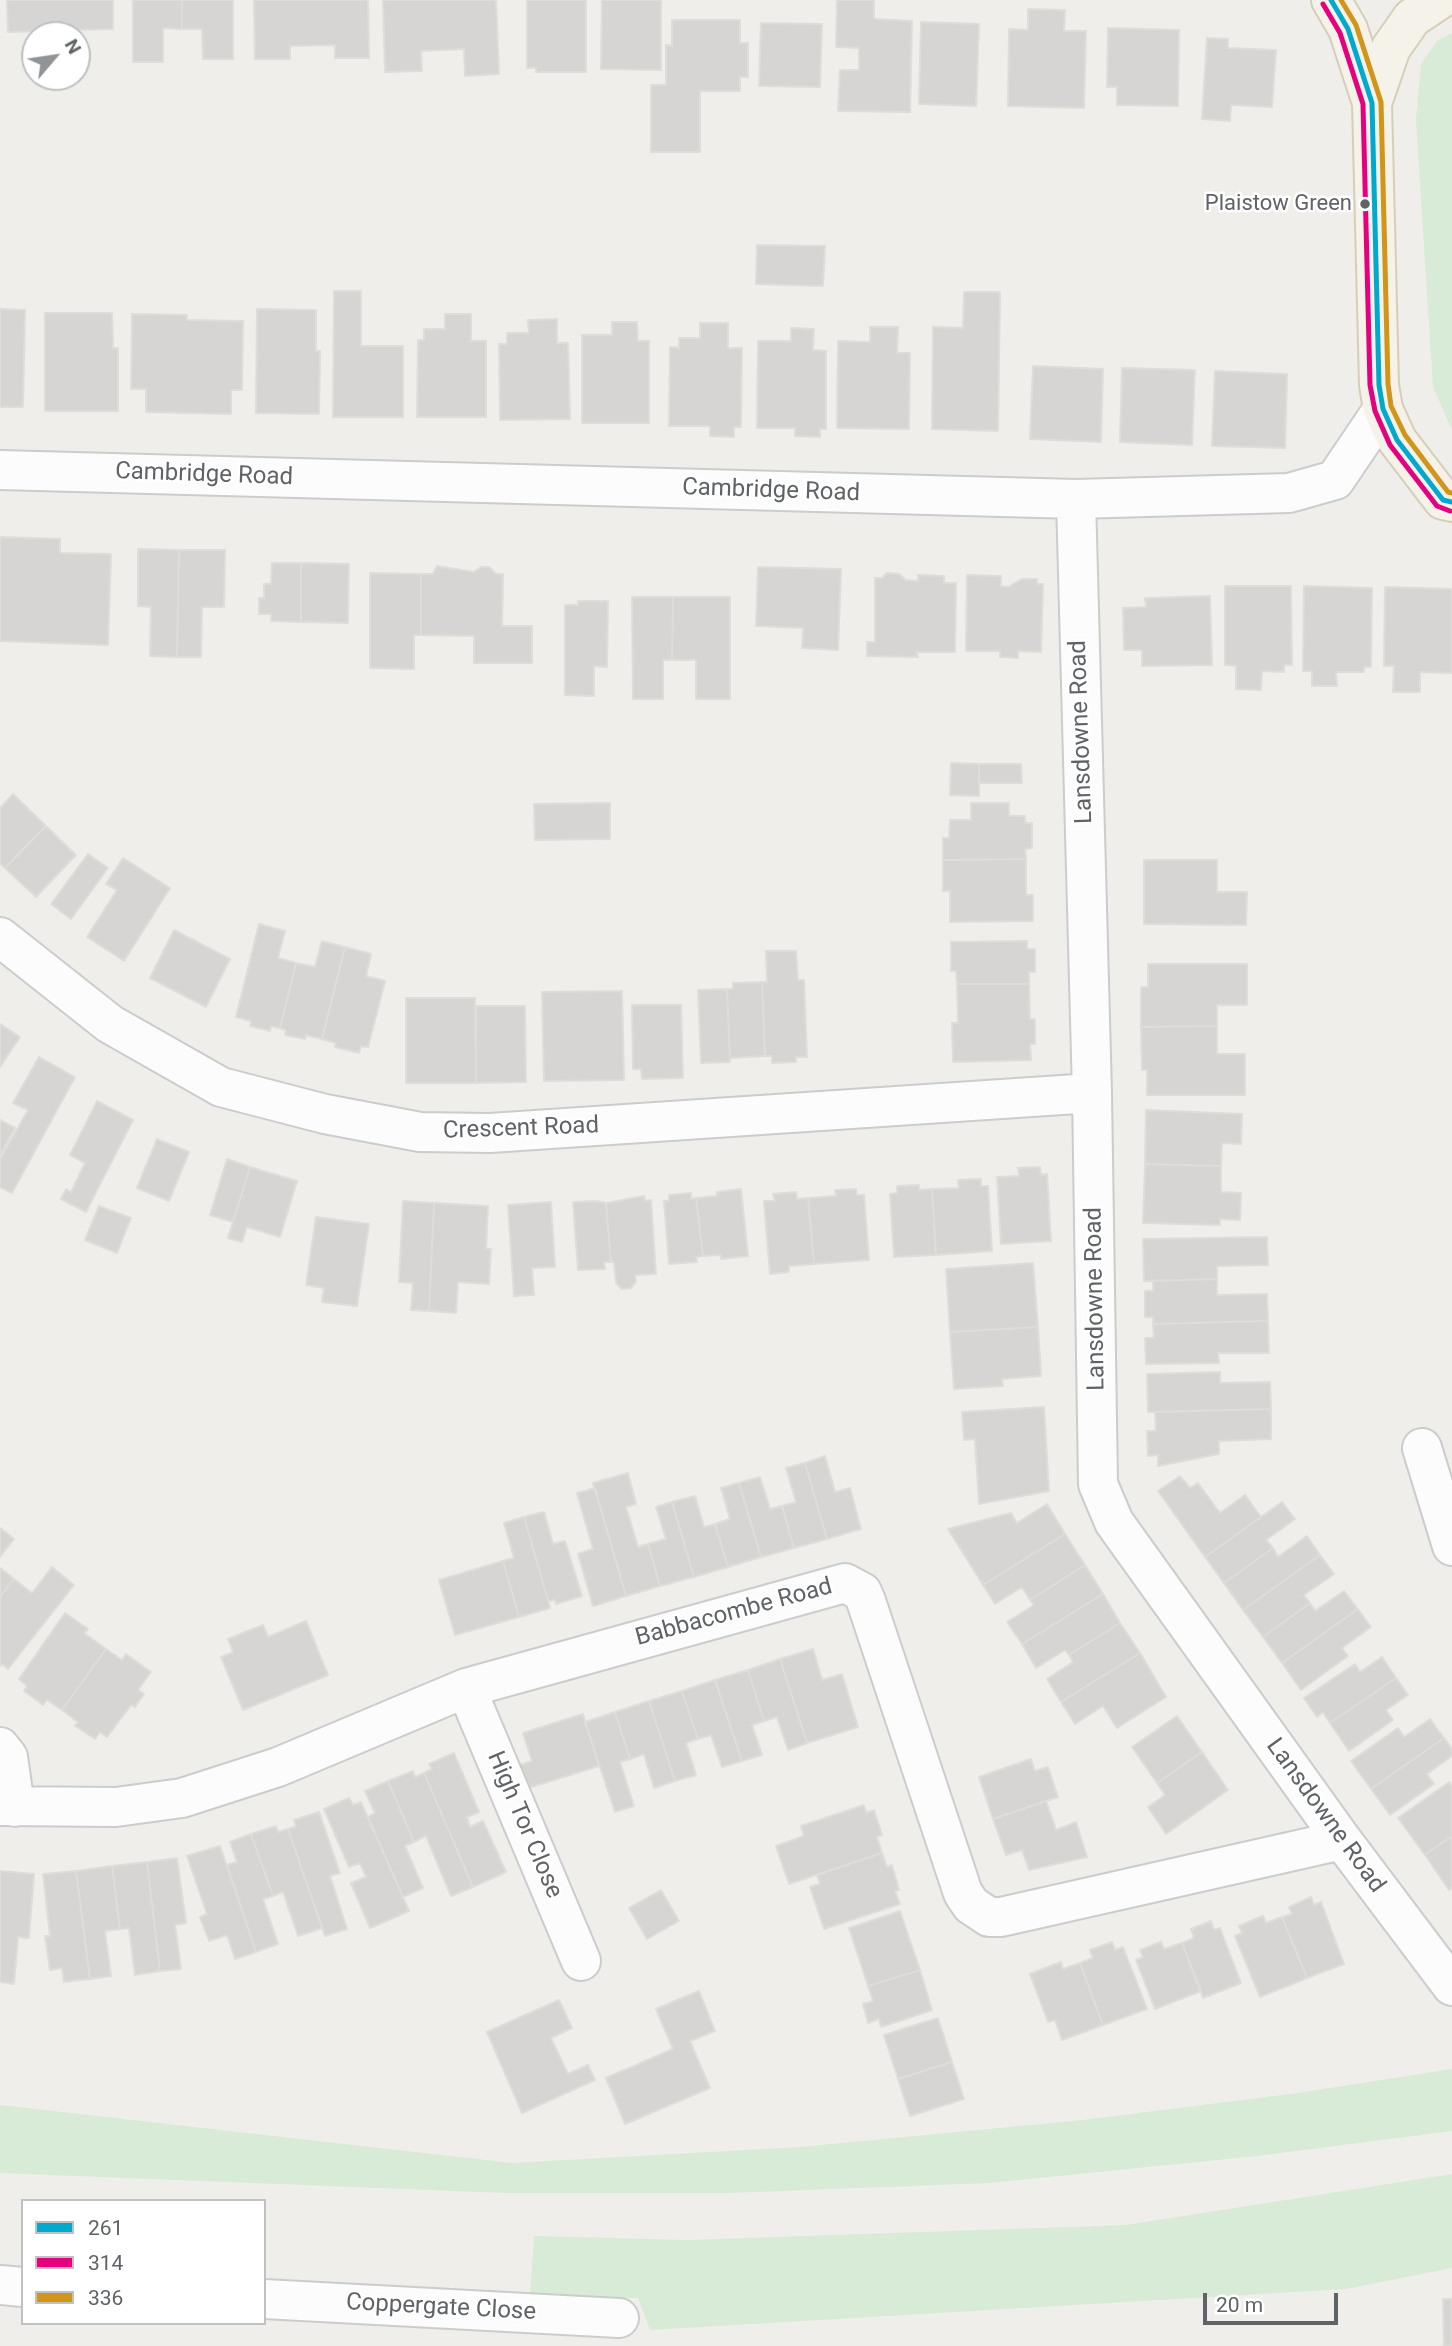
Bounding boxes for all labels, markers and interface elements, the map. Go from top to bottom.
north arrow [21,21,91,91]
text: N [60,35,86,58]
place label: Plaistow Green [1205,191,1352,217]
marker: Plaistow Green [1358,197,1372,211]
street label: Cambridge Road [115,458,293,492]
street label: Cambridge Road [682,474,860,508]
street label: Lansdowne Road [1064,640,1100,824]
street label: Crescent Road [443,1112,599,1146]
street label: Lansdowne Road [1080,1207,1112,1391]
street label: Babbacombe Road [632,1573,836,1653]
street label: Lansdowne Road [1259,1733,1391,1899]
street label: High Tor Close [480,1747,568,1903]
legend [21,2199,266,2325]
text: 261 [88,2216,123,2240]
text: 314 [88,2251,123,2275]
scale bar [1207,2280,1342,2324]
text: 336 [88,2286,123,2310]
street label: Coppergate Close [345,2289,537,2327]
text: 20 m [1216,2293,1263,2317]

